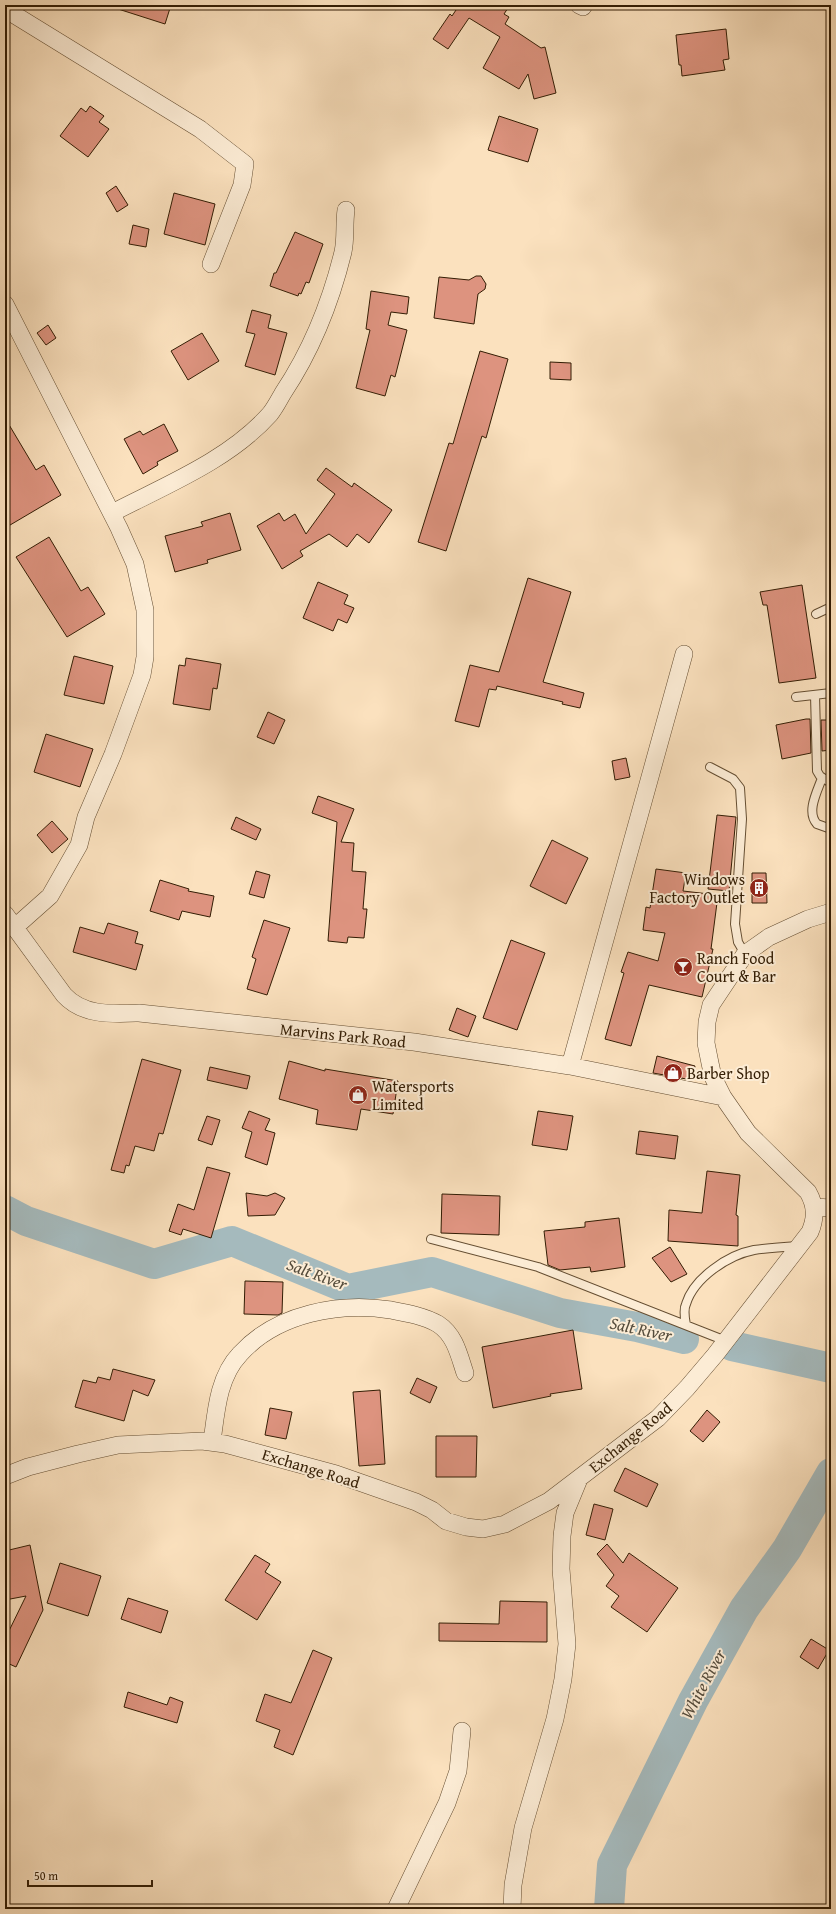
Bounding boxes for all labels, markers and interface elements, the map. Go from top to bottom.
place label: Windows Factory Outlet [650,867,745,909]
building icon: Windows Factory Outlet [748,877,770,899]
place label: Ranch Food Court & Bar [697,946,776,988]
bar icon: Ranch Food Court & Bar [672,956,694,978]
street label: Marvins Park Road [279,1016,408,1054]
place label: Barber Shop [687,1061,770,1085]
shop icon: Barber Shop [662,1062,684,1084]
place label: Watersports Limited [372,1074,454,1116]
shop icon: Watersports Limited [347,1084,369,1106]
water label: Salt River [283,1251,352,1296]
water label: Salt River [608,1310,675,1347]
street label: Exchange Road [583,1396,677,1478]
street label: Exchange Road [259,1442,363,1494]
water label: White River [674,1644,732,1723]
scale bar [28,1862,152,1888]
text: 50 m [34,1867,58,1884]

